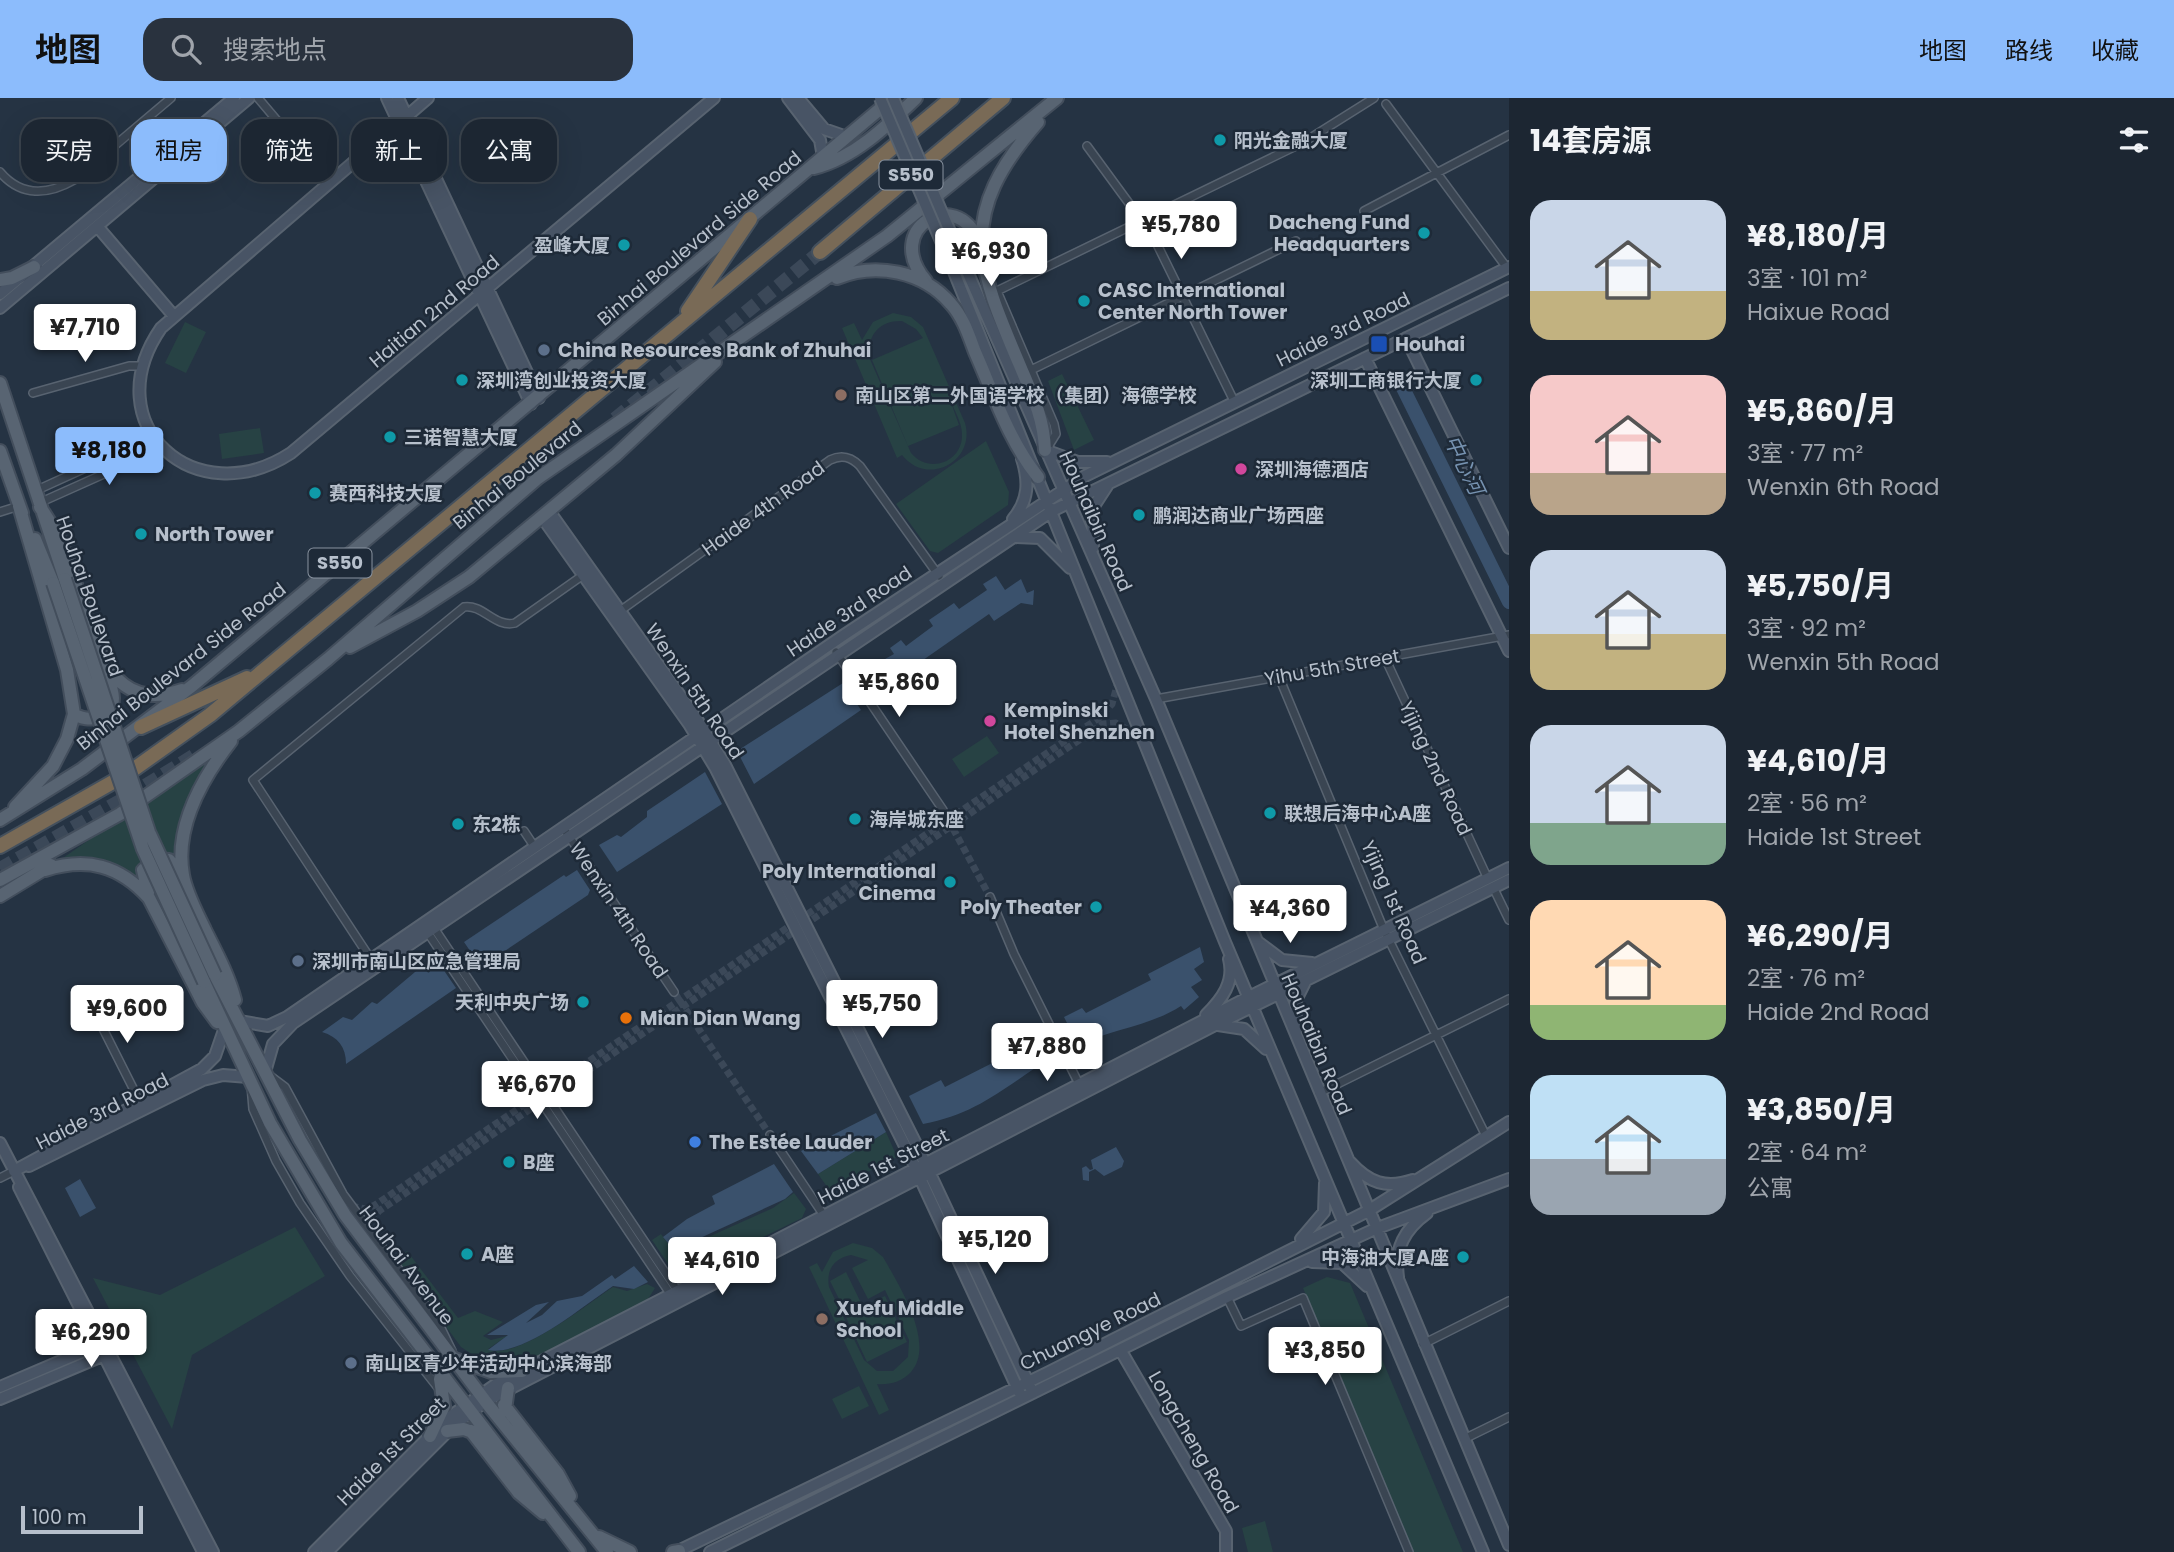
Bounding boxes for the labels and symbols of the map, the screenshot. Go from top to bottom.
place label: 阳光金融大厦 [1234,127,1348,154]
marker: 阳光金融大厦 [1212,132,1228,148]
street label: Binhai Boulevard Side Road [591,145,807,332]
road number: S550 [880,160,942,190]
pin: ¥5,780 [1124,202,1238,261]
place label: Dacheng Fund Headquarters [1269,209,1410,258]
marker: Dacheng Fund Headquarters [1416,225,1432,241]
pin: ¥6,930 [934,228,1048,288]
place label: 盈峰大厦 [534,232,610,259]
marker: 盈峰大厦 [616,237,632,253]
street label: Haitian 2nd Road [363,249,505,374]
place label: CASC International Center North Tower [1098,277,1287,326]
street label: Haide 3rd Road [1272,285,1415,374]
marker: CASC International Center North Tower [1076,293,1092,309]
pin: ¥7,710 [28,304,142,364]
place label: Houhai [1395,331,1465,358]
marker: Houhai [1369,334,1389,354]
place label: China Resources Bank of Zhuhai [558,337,871,364]
marker: China Resources Bank of Zhuhai [536,342,552,358]
place label: 深圳湾创业投资大厦 [476,367,647,394]
place label: 深圳工商银行大厦 [1310,367,1462,394]
marker: 深圳湾创业投资大厦 [454,372,470,388]
marker: 深圳工商银行大厦 [1468,372,1484,388]
place label: 南山区第二外国语学校（集团）海德学校 [855,382,1197,409]
marker: 南山区第二外国语学校（集团）海德学校 [833,387,849,403]
street label: Binhai Boulevard [447,415,588,536]
place label: 三诺智慧大厦 [404,424,518,451]
pin: ¥8,180 [52,428,166,487]
marker: 三诺智慧大厦 [382,429,398,445]
water label: 中心河 [1438,430,1493,503]
street label: Houhaibin Road [1052,447,1139,596]
street label: Haide 4th Road [696,455,830,562]
place label: 深圳海德酒店 [1255,456,1369,483]
marker: 深圳海德酒店 [1233,461,1249,477]
place label: 赛西科技大厦 [329,480,443,507]
marker: 赛西科技大厦 [307,485,323,501]
place label: 鹏润达商业广场西座 [1153,502,1324,529]
marker: 鹏润达商业广场西座 [1131,507,1147,523]
street label: Houhai Boulevard [49,512,130,680]
place label: North Tower [155,521,274,548]
marker: North Tower [133,526,149,542]
road number: S550 [308,548,372,578]
street label: Haide 3rd Road [781,559,917,663]
street label: Binhai Boulevard Side Road [71,576,292,757]
street label: Wenxin 5th Road [639,618,750,765]
street label: Yihu 5th Street [1262,642,1402,693]
pin: ¥5,860 [842,660,956,719]
place label: Kempinski Hotel Shenzhen [1004,697,1155,746]
street label: Yijing 2nd Road [1393,697,1479,840]
marker: Kempinski Hotel Shenzhen [982,713,998,729]
place label: 联想后海中心A座 [1284,800,1431,827]
marker: 联想后海中心A座 [1262,805,1278,821]
place label: 海岸城东座 [869,806,964,833]
place label: 东2栋 [472,811,521,838]
marker: 海岸城东座 [847,811,863,827]
marker: 东2栋 [450,816,466,832]
street label: Yijing 1st Road [1354,836,1433,968]
street label: Wenxin 4th Road [563,837,674,984]
place label: Poly International Cinema [762,858,936,907]
marker: Poly International Cinema [942,874,958,890]
pin: ¥4,360 [1233,886,1347,945]
place label: Poly Theater [960,894,1082,921]
marker: Poly Theater [1088,899,1104,915]
place label: 深圳市南山区应急管理局 [312,948,521,975]
marker: 深圳市南山区应急管理局 [290,953,306,969]
street label: Houhaibin Road [1275,969,1359,1119]
pin: ¥5,750 [825,981,939,1040]
pin: ¥9,600 [70,986,184,1045]
place label: 天利中央广场 [455,989,569,1016]
marker: 天利中央广场 [575,994,591,1010]
place label: Mian Dian Wang [640,1005,801,1032]
marker: Mian Dian Wang [618,1010,634,1026]
pin: ¥7,880 [990,1024,1104,1083]
pin: ¥6,670 [480,1062,594,1121]
street label: Haide 3rd Road [31,1066,173,1157]
street label: Haide 1st Street [813,1122,954,1211]
place label: The Estée Lauder [709,1129,872,1156]
marker: The Estée Lauder [687,1134,703,1150]
place label: B座 [523,1149,555,1176]
marker: B座 [501,1154,517,1170]
street label: Houhai Avenue [353,1200,461,1331]
pin: ¥5,120 [938,1216,1052,1276]
pin: ¥4,610 [665,1238,779,1297]
place label: A座 [481,1241,514,1268]
place label: 中海油大厦A座 [1321,1244,1449,1271]
marker: A座 [459,1246,475,1262]
marker: 中海油大厦A座 [1455,1249,1471,1265]
street label: Chuangye Road [1015,1286,1165,1377]
place label: Xuefu Middle School [836,1295,964,1344]
pin: ¥6,290 [34,1310,148,1369]
marker: Xuefu Middle School [814,1311,830,1327]
pin: ¥3,850 [1268,1328,1382,1387]
place label: 南山区青少年活动中心滨海部 [365,1350,612,1377]
marker: 南山区青少年活动中心滨海部 [343,1355,359,1371]
street label: Longcheng Road [1142,1366,1245,1518]
street label: Haide 1st Street [331,1391,452,1512]
scale bar [21,1503,144,1535]

